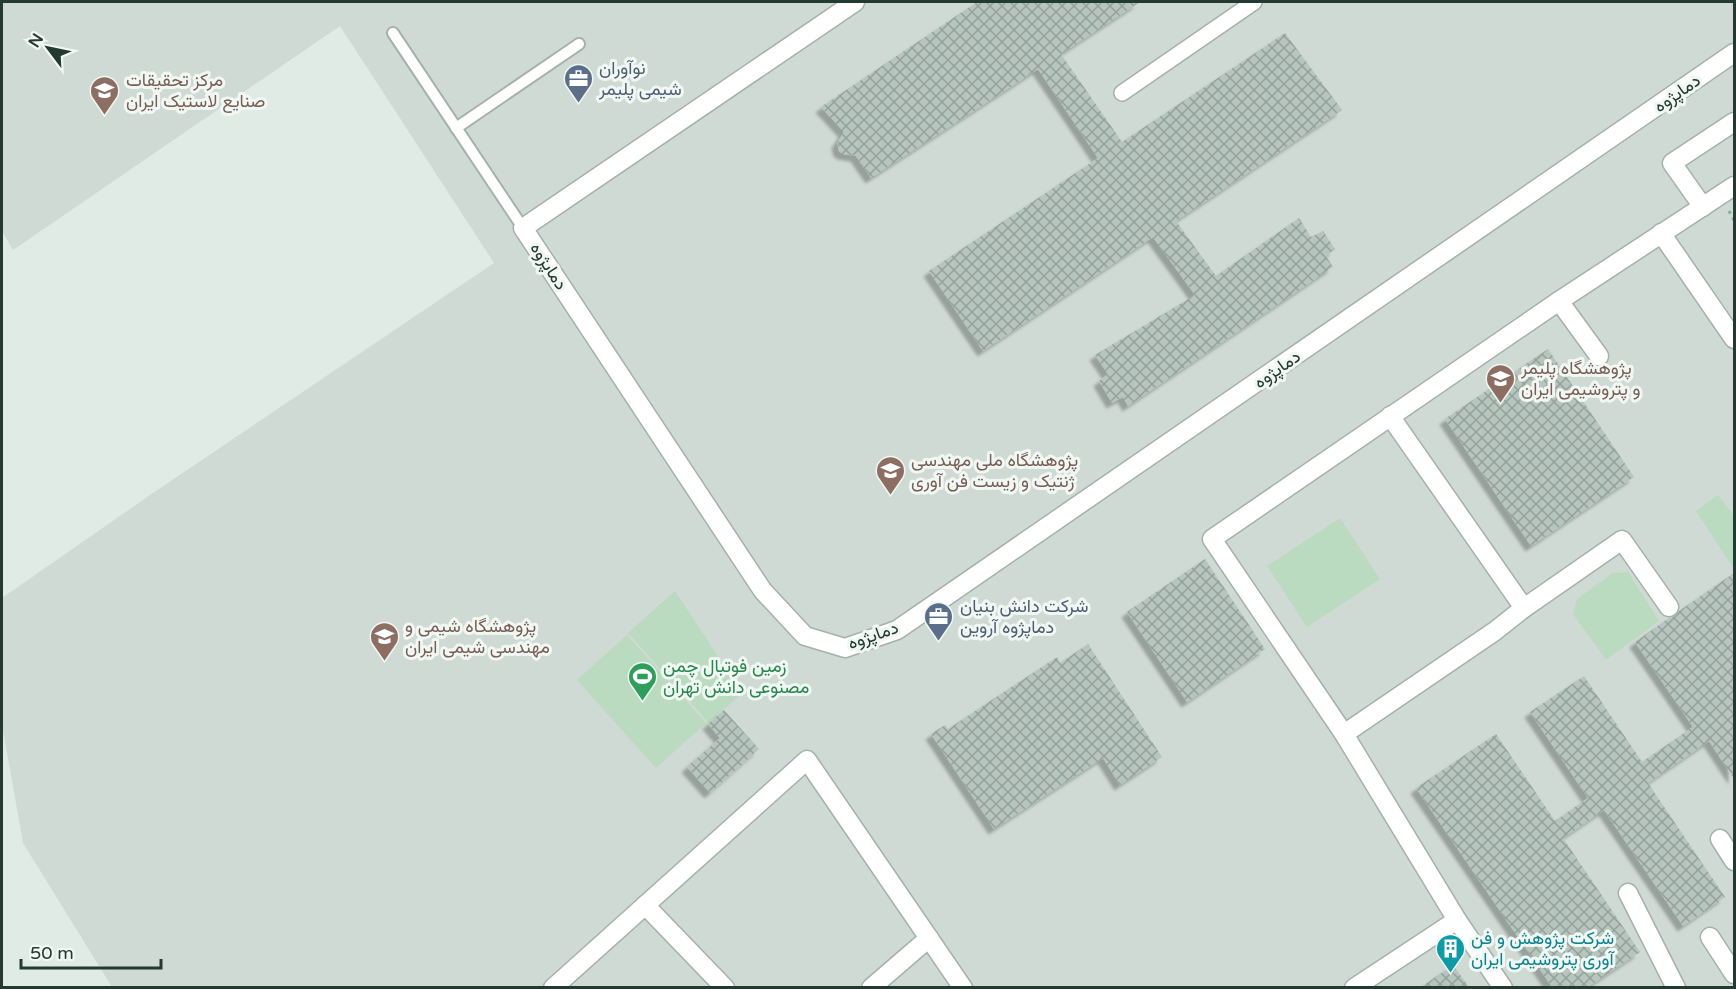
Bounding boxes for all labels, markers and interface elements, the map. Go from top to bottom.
north arrow [18,18,78,78]
text: N [24,30,48,51]
place label: نوآوران شیمی پلیمر [598,57,682,101]
office icon: نوآوران شیمی پلیمر [562,62,594,104]
place label: مرکز تحقیقات صنایع لاستیک ایران [126,69,265,113]
street label: دماپژوه [1649,69,1705,118]
school or university icon: مرکز تحقیقات صنایع لاستیک ایران [89,74,121,116]
street label: دماپژوه [525,238,572,294]
street label: دماپژوه [1249,345,1305,394]
place label: پژوهشگاه پلیمر و پتروشیمی ایران [1520,357,1641,401]
school or university icon: پژوهشگاه پلیمر و پتروشیمی ایران [1484,362,1516,404]
place label: پژوهشگاه ملی مهندسی ژنتیک و زیست فن آوری [911,449,1078,492]
school or university icon: پژوهشگاه ملی مهندسی ژنتیک و زیست فن آوری [874,454,906,496]
place label: شرکت دانش بنیان دماپژوه آروین [960,595,1089,639]
office icon: شرکت دانش بنیان دماپژوه آروین [923,600,955,642]
place label: پژوهشگاه شیمی و مهندسی شیمی ایران [405,615,550,658]
street label: دماپژوه [845,616,902,655]
school or university icon: پژوهشگاه شیمی و مهندسی شیمی ایران [368,620,400,662]
place label: زمین فوتبال چمن مصنوعی دانش تهران [663,655,809,698]
sports icon: زمین فوتبال چمن مصنوعی دانش تهران [626,660,658,702]
place label: شرکت پژوهش و فن آوری پتروشیمی ایران [1471,927,1615,971]
scale bar [21,932,160,970]
building icon: شرکت پژوهش و فن آوری پتروشیمی ایران [1434,932,1466,974]
text: 50 m [30,942,74,964]

